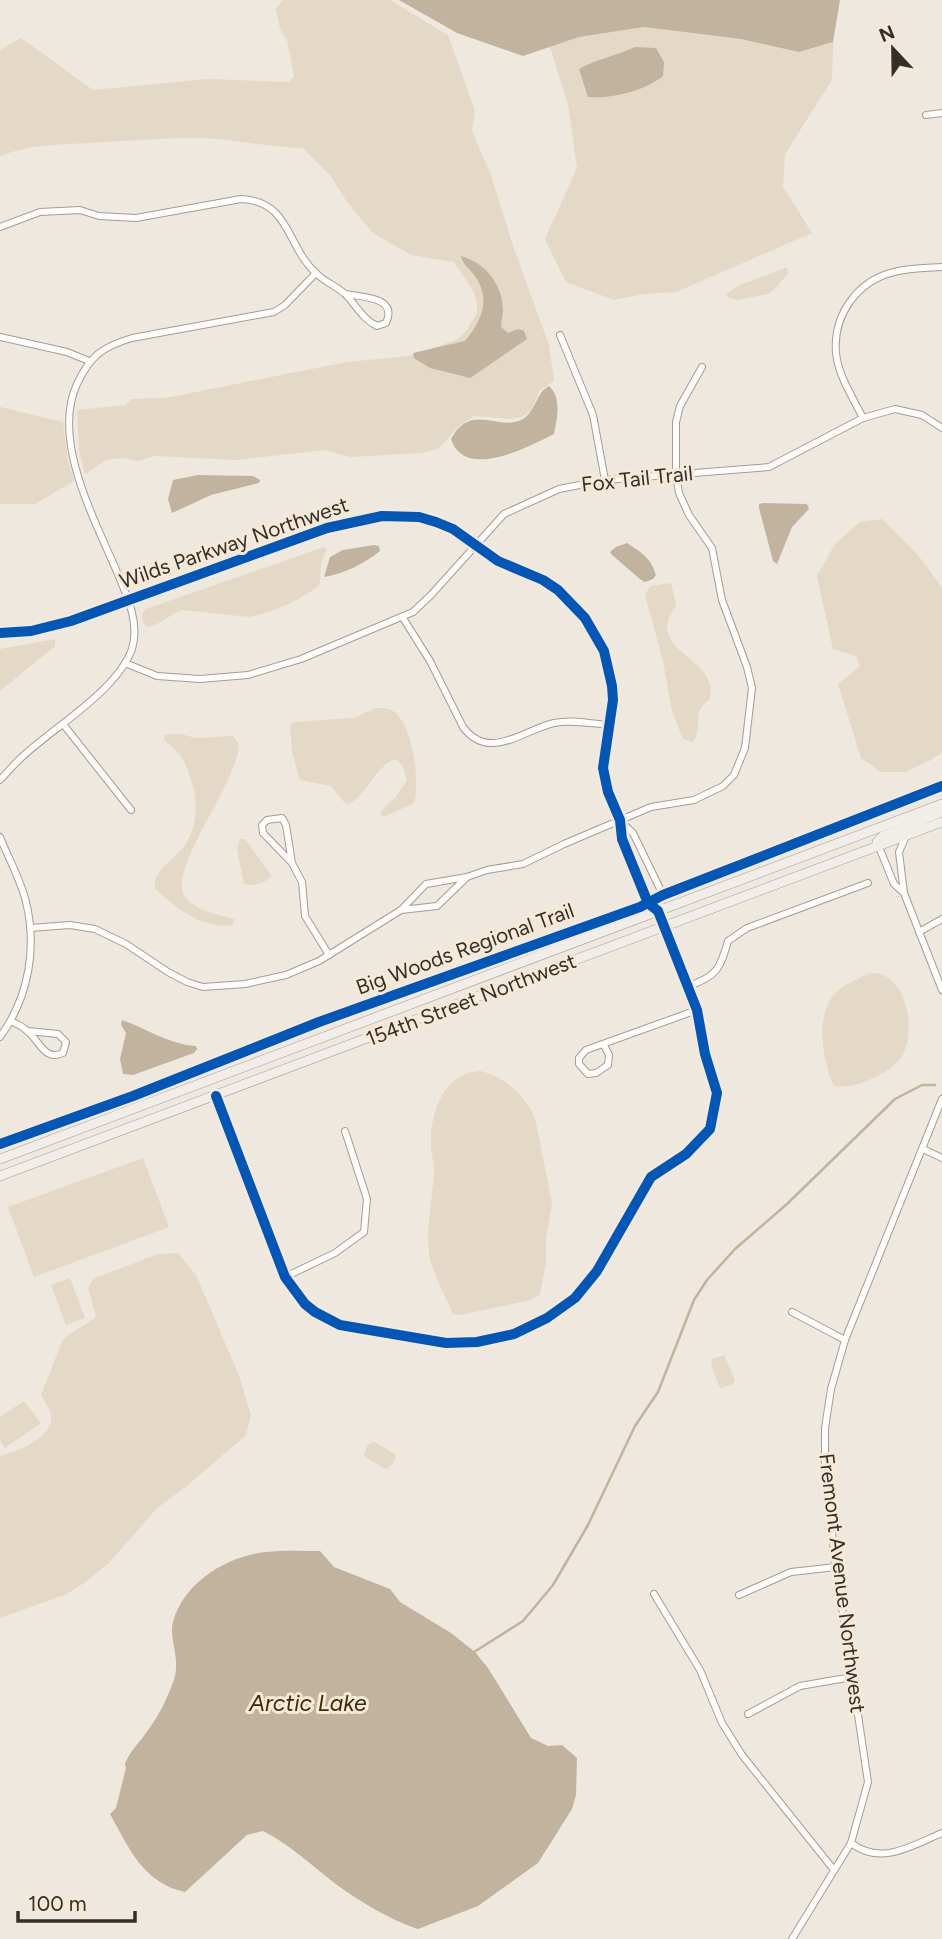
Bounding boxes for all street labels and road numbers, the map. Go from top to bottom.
street label: Fox Tail Trail [580,460,694,497]
street label: Wilds Parkway Northwest [116,492,352,593]
street label: Big Woods Regional Trail [352,897,577,1000]
street label: 154th Street Northwest [362,948,579,1051]
street label: Fremont Avenue Northwest [814,1452,871,1714]

